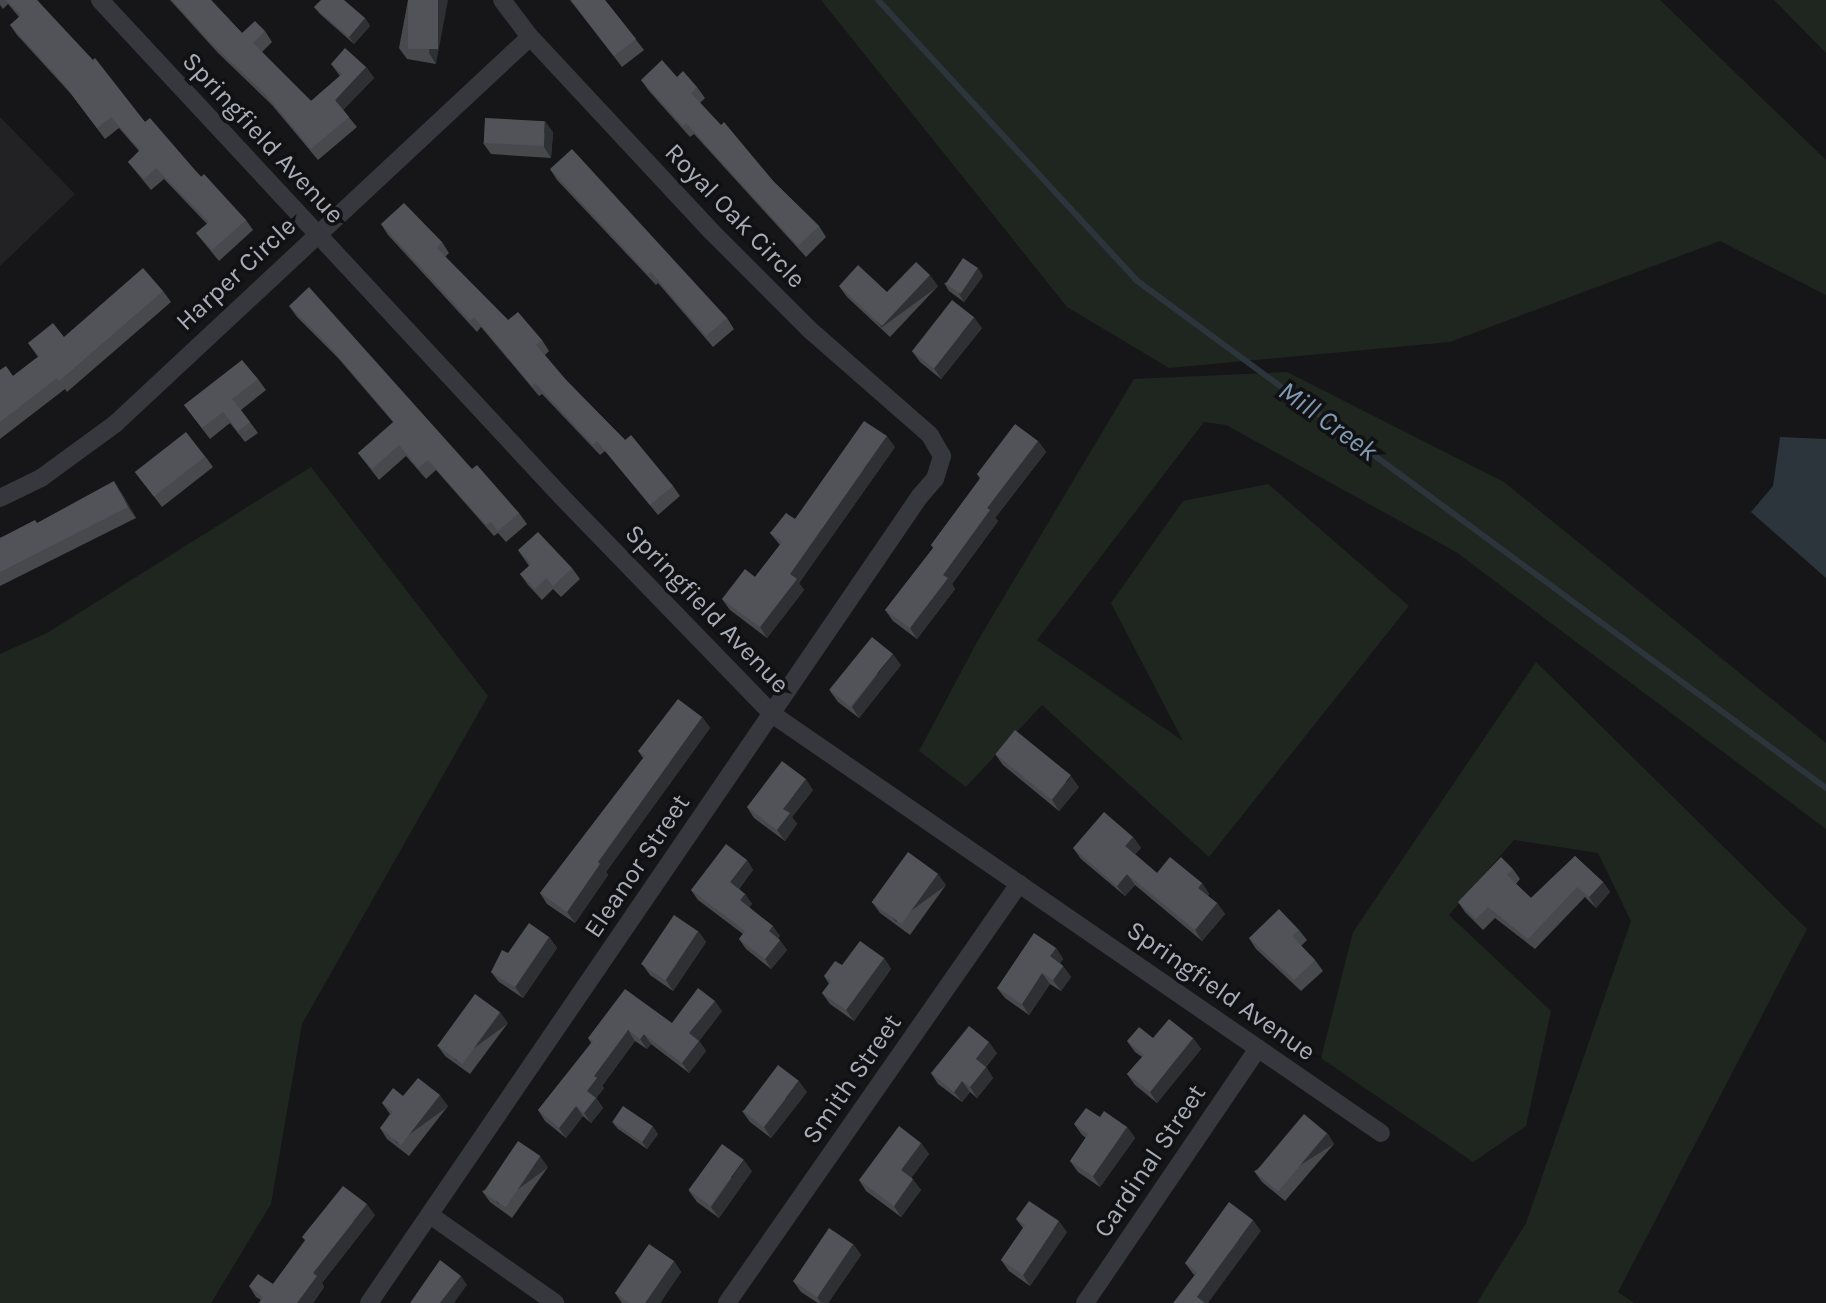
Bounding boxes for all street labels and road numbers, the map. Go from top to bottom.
street label: Springfield Avenue [176,46,350,230]
street label: Royal Oak Circle [658,137,812,295]
street label: Harper Circle [170,211,302,337]
street label: Springfield Avenue [618,518,796,700]
street label: Eleanor Street [578,788,696,944]
street label: Springfield Avenue [1121,914,1321,1068]
street label: Smith Street [796,1008,908,1150]
street label: Cardinal Street [1087,1079,1213,1243]

